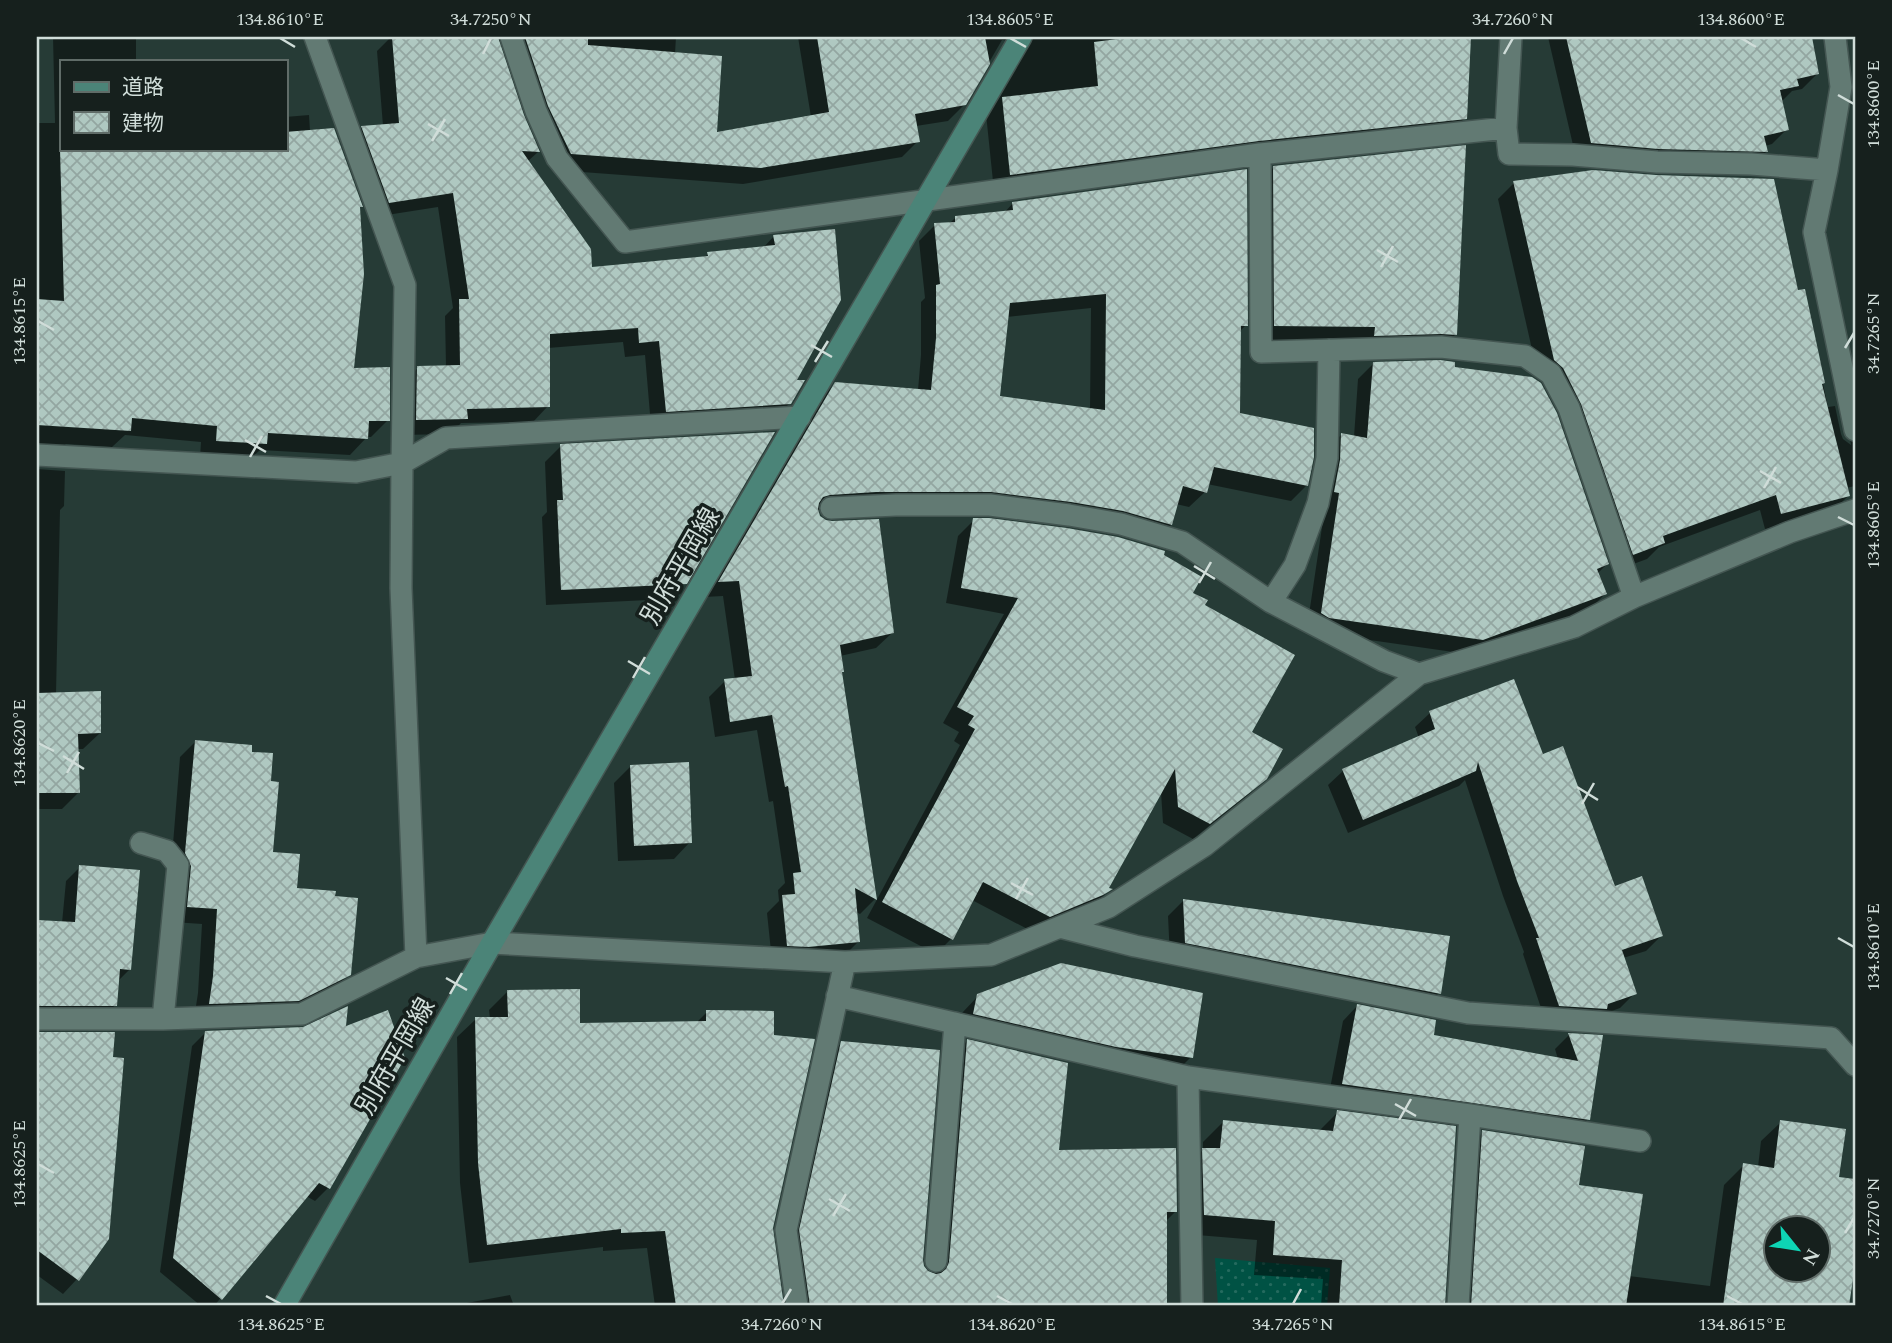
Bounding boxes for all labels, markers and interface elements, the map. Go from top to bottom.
text: 134.8610°E [236,6,324,33]
text: 34.7250°N [450,6,532,33]
text: 134.8605°E [966,6,1054,33]
text: 34.7260°N [1472,6,1554,33]
text: 134.8600°E [1697,6,1785,33]
legend [60,60,287,150]
text: 134.8600°E [1860,60,1887,148]
text: 道路 [122,72,164,104]
text: 建物 [122,108,164,140]
text: 134.8615°E [6,277,33,365]
text: 34.7265°N [1860,292,1887,374]
text: 134.8605°E [1860,481,1887,569]
street label: 別府平岡線 [631,500,731,633]
text: 134.8620°E [6,699,33,787]
text: 134.8610°E [1860,903,1887,991]
street label: 別府平岡線 [346,990,446,1123]
text: 134.8625°E [6,1120,33,1208]
text: 34.7270°N [1860,1177,1887,1259]
north arrow [1762,1214,1832,1284]
text: N [1794,1243,1827,1271]
text: 134.8625°E [237,1311,325,1338]
text: 34.7260°N [741,1311,823,1338]
text: 134.8620°E [968,1311,1056,1338]
text: 34.7265°N [1252,1311,1334,1338]
text: 134.8615°E [1698,1311,1786,1338]

